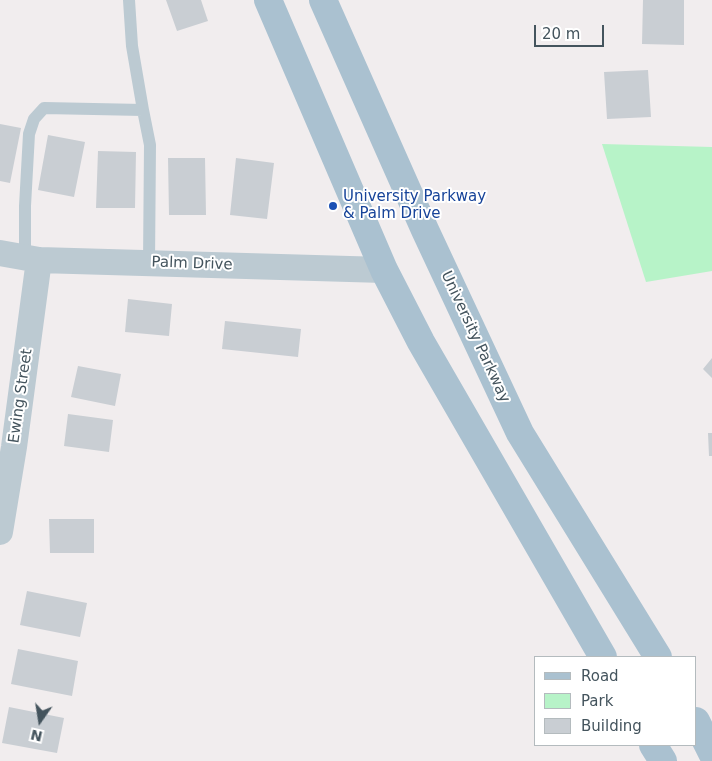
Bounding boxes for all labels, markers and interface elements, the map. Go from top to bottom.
scale bar [537,15,607,47]
text: 20 m [542,25,580,43]
place label: University Parkway & Palm Drive [343,188,486,223]
marker: University Parkway & Palm Drive [327,200,339,212]
street label: Palm Drive [151,254,233,274]
street label: University Parkway [437,268,513,406]
street label: Ewing Street [5,348,37,444]
legend [534,656,697,746]
text: Road [581,667,619,685]
text: Park [581,692,613,710]
north arrow [15,696,65,746]
text: Building [581,717,642,735]
text: N [29,727,44,745]

